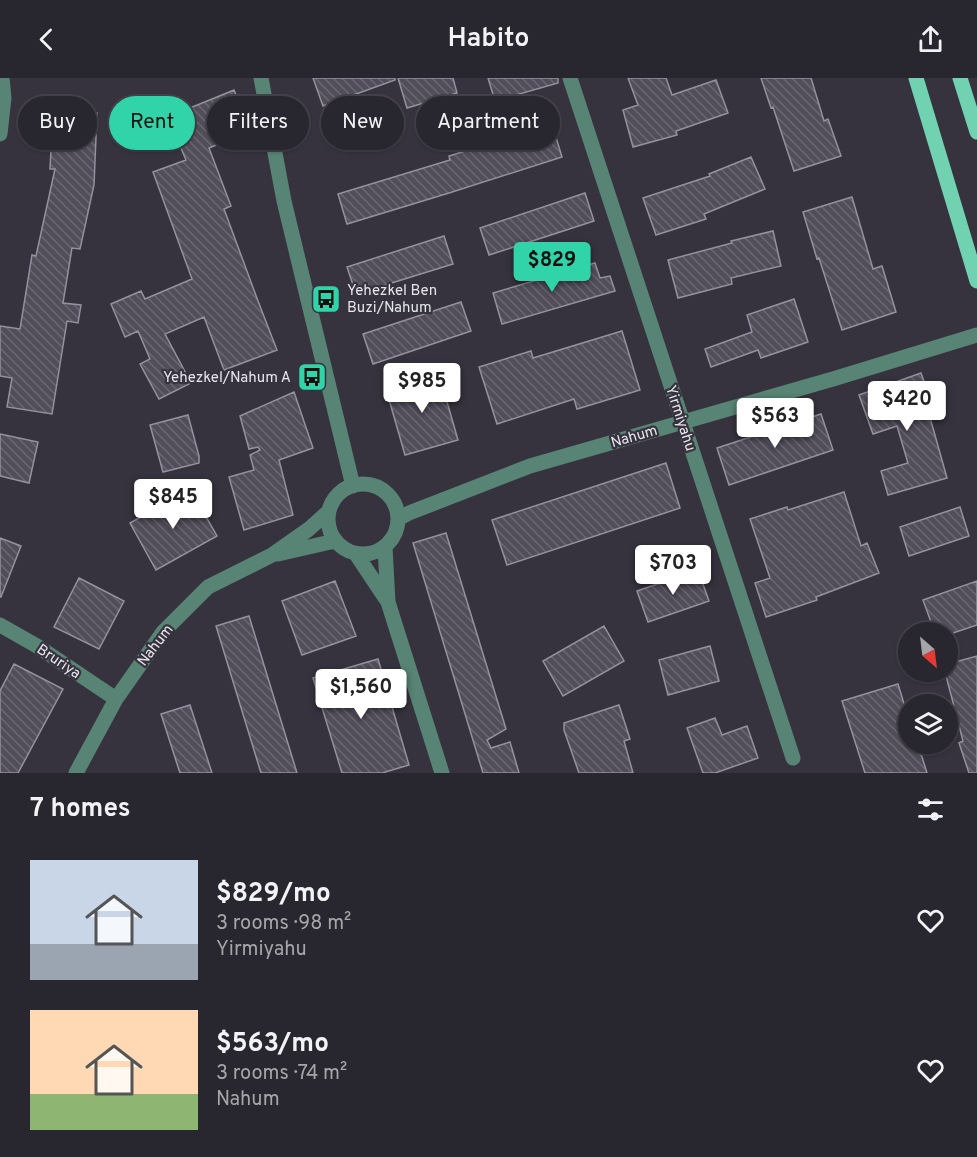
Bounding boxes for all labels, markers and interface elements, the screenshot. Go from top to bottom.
text: Habito [447,22,530,56]
icon: back [30,23,63,56]
icon: share [914,23,947,56]
chip: Buy [18,96,97,150]
chip: Rent [109,96,195,150]
chip: Filters [207,96,309,150]
chip: New [321,96,404,150]
chip: Apartment [416,96,560,150]
pin: $829 [516,242,588,293]
text: $829 [528,248,576,274]
place label: Yehezkel Ben Buzi/Nahum [347,282,437,318]
bus stop icon: Yehezkel Ben Buzi/Nahum [310,283,342,315]
bus stop icon: Yehezkel/Nahum A [296,361,328,393]
pin: $985 [386,363,458,414]
place label: Yehezkel/Nahum A [163,369,291,388]
text: $985 [397,369,447,395]
pin: $420 [871,381,943,432]
street label: Yirmiyahu [660,383,699,454]
text: $420 [882,387,932,413]
pin: $563 [739,398,811,449]
text: $563 [751,404,799,430]
street label: Nahum [609,422,660,453]
pin: $845 [137,479,209,530]
text: $845 [148,485,198,511]
pin: $703 [637,545,709,596]
text: $703 [649,551,697,577]
street label: Nahum [134,621,178,671]
north arrow [898,622,958,682]
map controls [898,622,958,754]
street label: Bruriya [32,641,84,684]
pin: $1,560 [312,669,410,720]
text: $1,560 [330,675,392,701]
button: layers [898,694,958,754]
text: 7 homes [30,793,130,826]
icon: filters [914,793,947,826]
text: $829/mo [216,878,331,911]
icon: home [78,884,150,956]
icon: heart [914,904,947,937]
text: 3 rooms · 98 m² [216,911,351,937]
text: Yirmiyahu [216,937,307,963]
text: $563/mo [216,1028,329,1061]
icon: home [78,1034,150,1106]
icon: heart [914,1054,947,1087]
text: 3 rooms · 74 m² [216,1061,347,1087]
text: Nahum [216,1087,280,1113]

